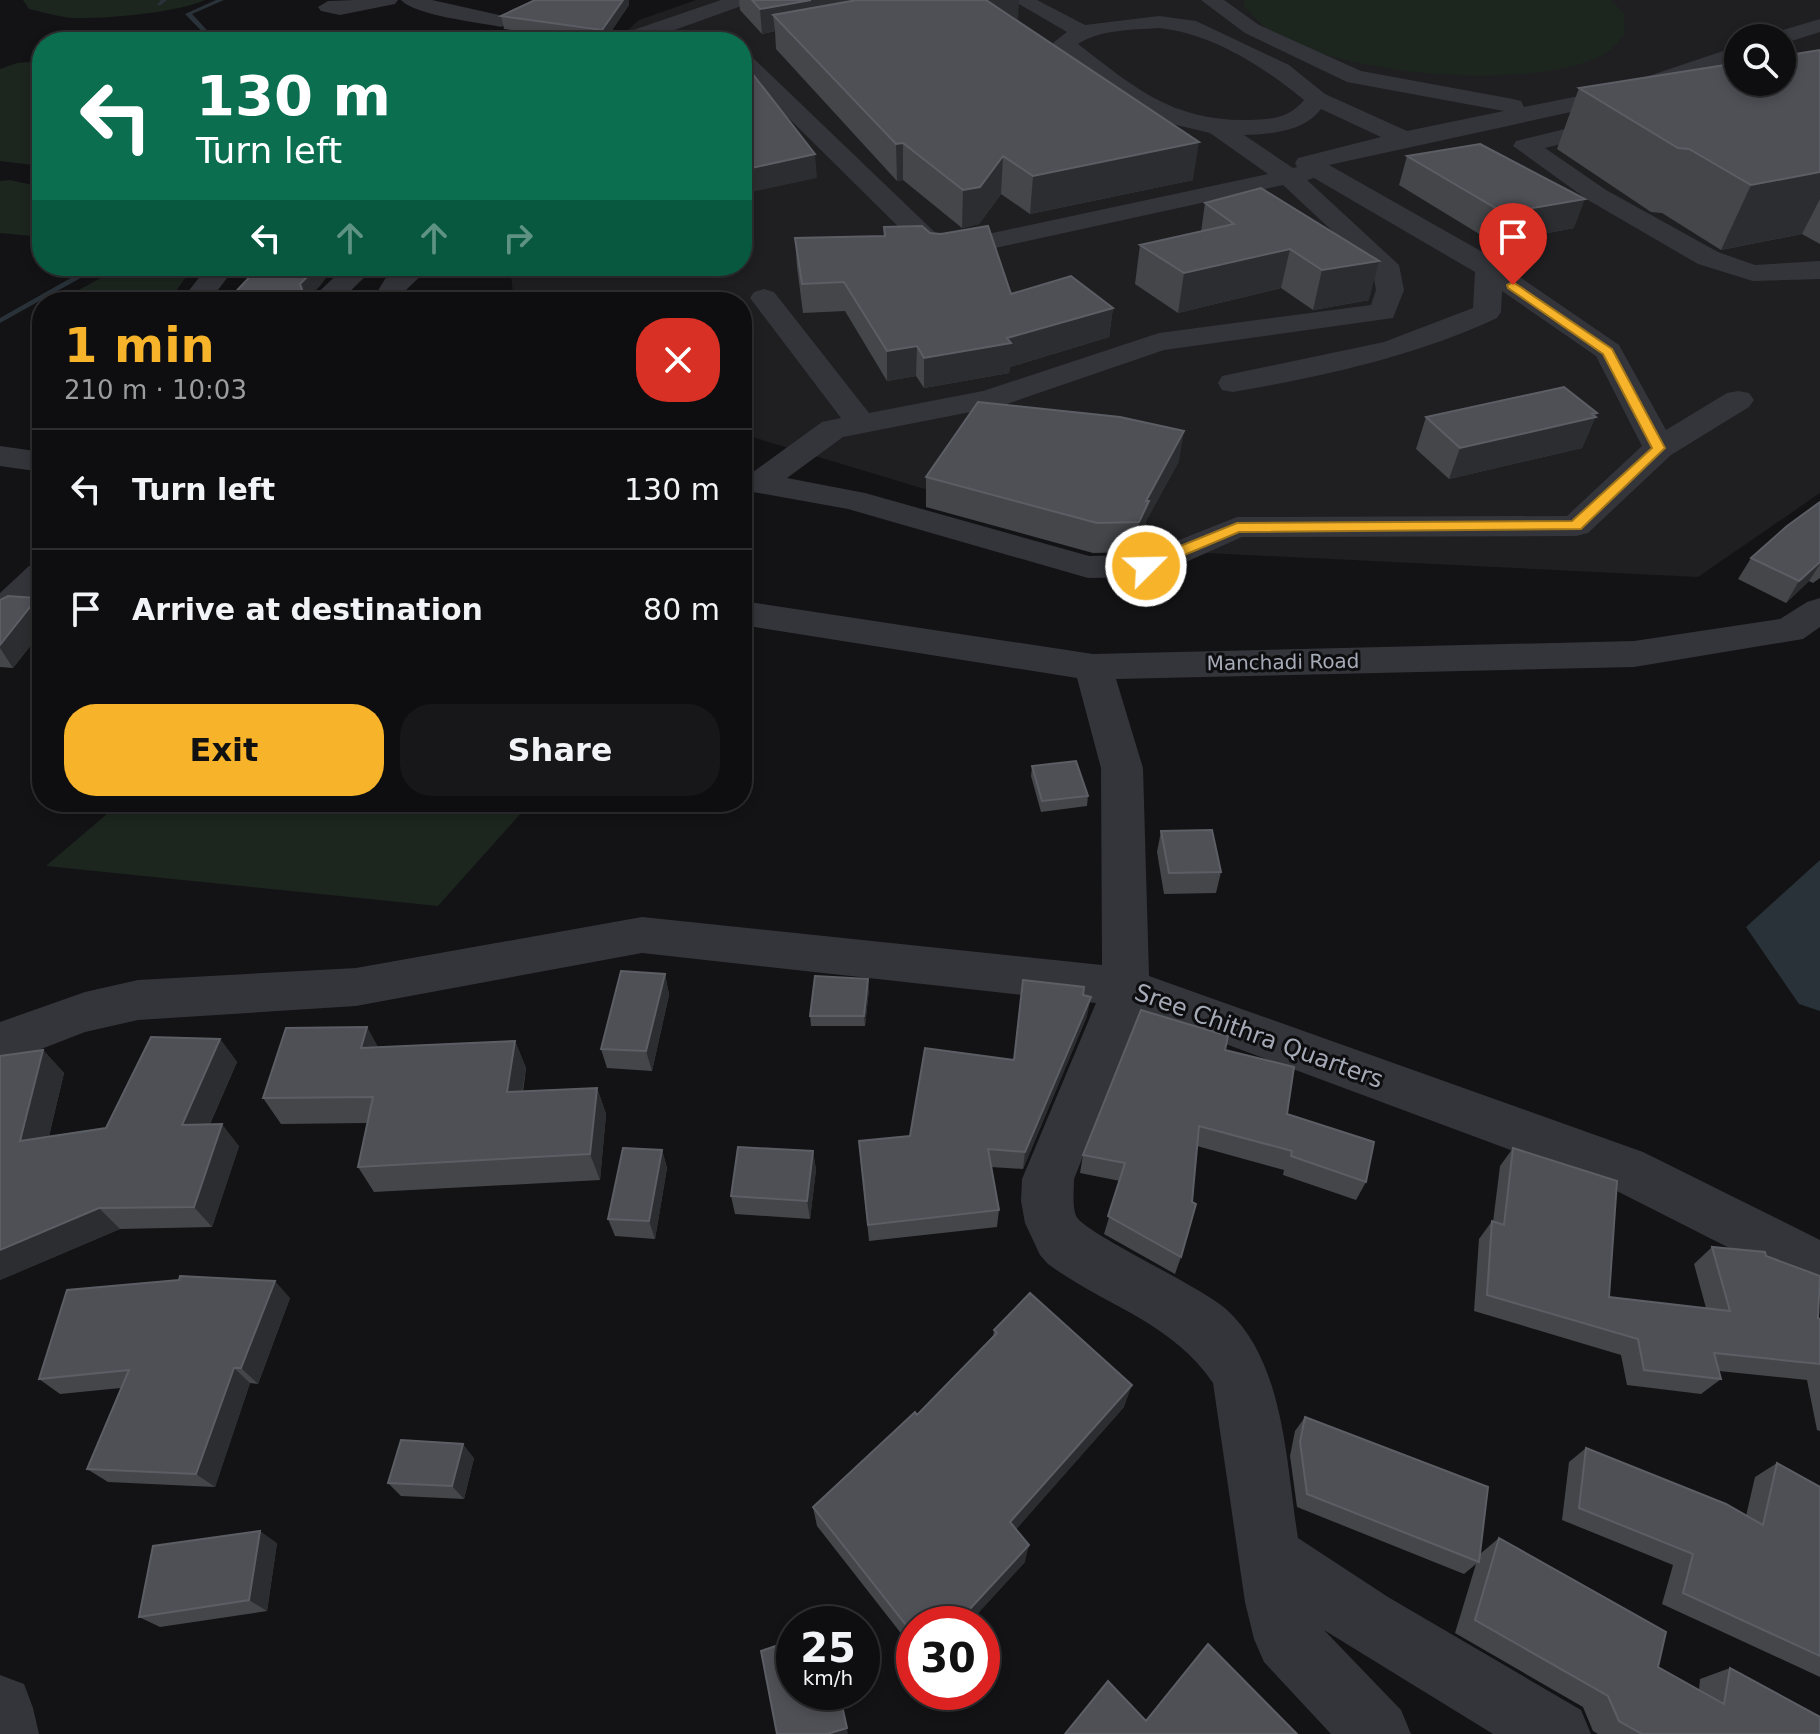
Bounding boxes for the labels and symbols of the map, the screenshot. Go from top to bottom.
pin [1479,203,1547,285]
position arrow [1104,524,1188,608]
street label: Manchadi Road [1206,649,1360,675]
street label: Sree Chithra Quarters [1131,978,1387,1094]
speed limit sign: 30 [896,1606,1000,1710]

